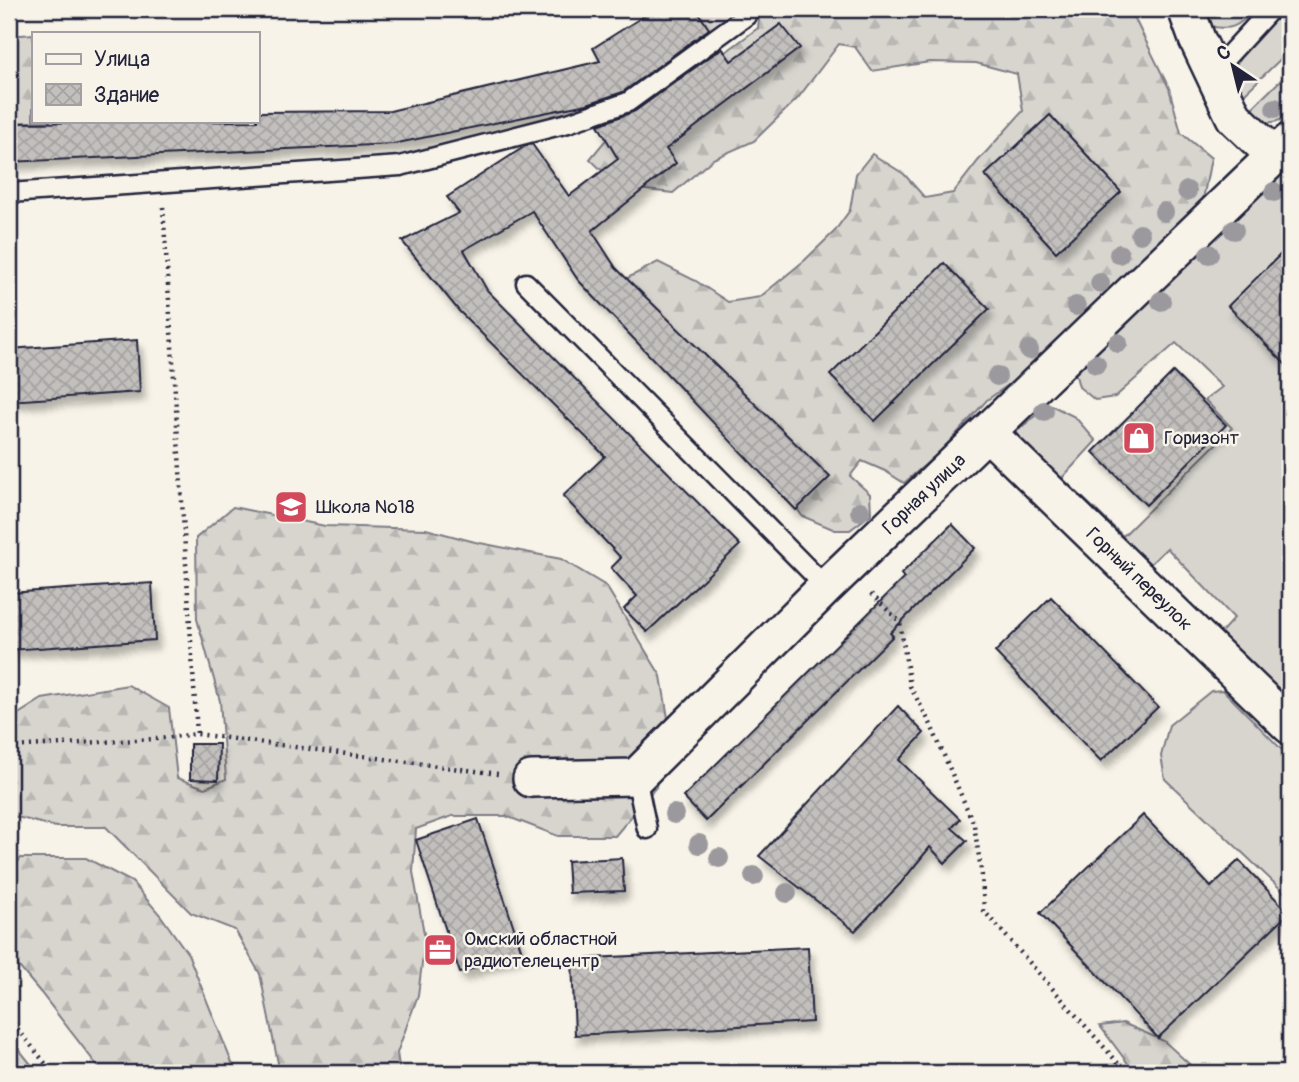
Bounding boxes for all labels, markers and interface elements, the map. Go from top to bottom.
legend [32,32,259,122]
north arrow [1198,32,1268,102]
text: С [1212,40,1236,66]
text: Улица [94,46,150,73]
text: Здание [94,82,160,109]
shop icon: Горизонт [1120,419,1158,457]
place label: Горизонт [1164,426,1240,450]
street label: Горная улица [877,448,971,540]
school or university icon: Школа №18 [272,488,310,526]
place label: Школа №18 [316,495,415,519]
street label: Горный переулок [1081,522,1197,636]
place label: Омский областной радиотелецентр [464,927,617,973]
office icon: Омский областной радиотелецентр [421,931,459,969]

